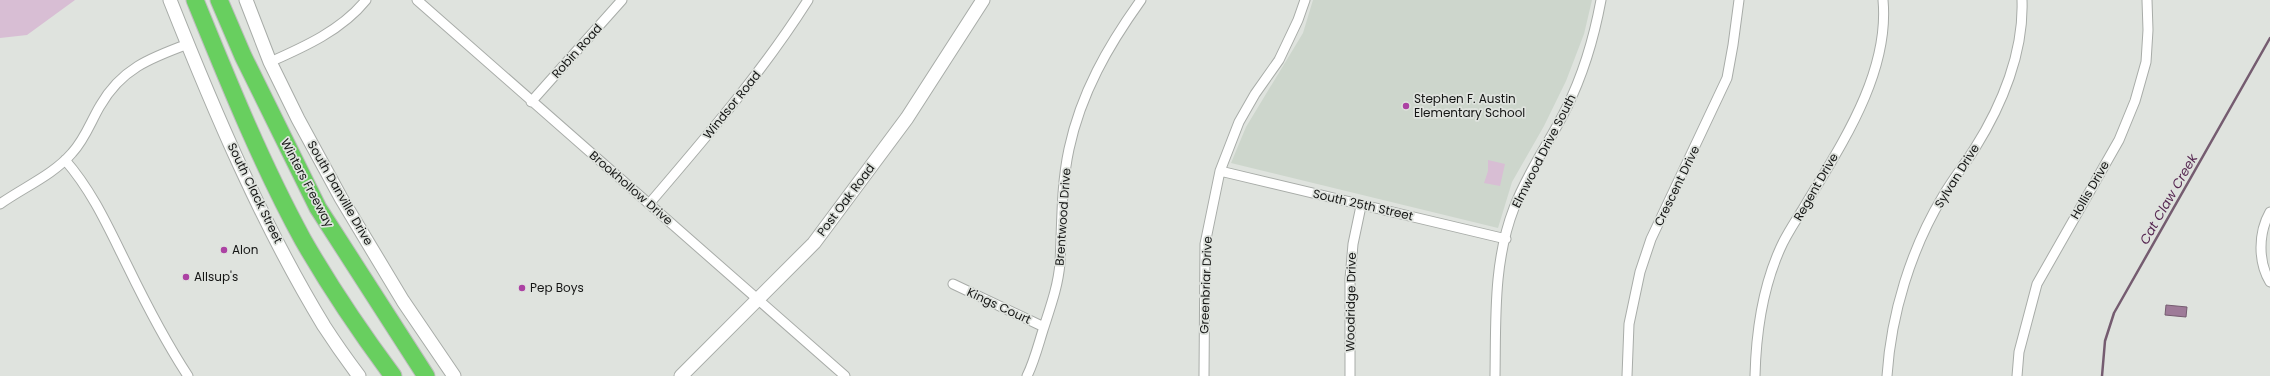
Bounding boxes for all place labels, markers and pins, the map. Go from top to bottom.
place label: Stephen F. Austin Elementary School [1414,90,1525,121]
marker: Stephen F. Austin Elementary School [1401,101,1411,111]
place label: Alon [232,241,258,258]
marker: Alon [219,245,229,255]
place label: Allsup's [194,268,238,285]
marker: Allsup's [181,272,191,282]
place label: Pep Boys [530,279,584,296]
marker: Pep Boys [517,283,527,293]

